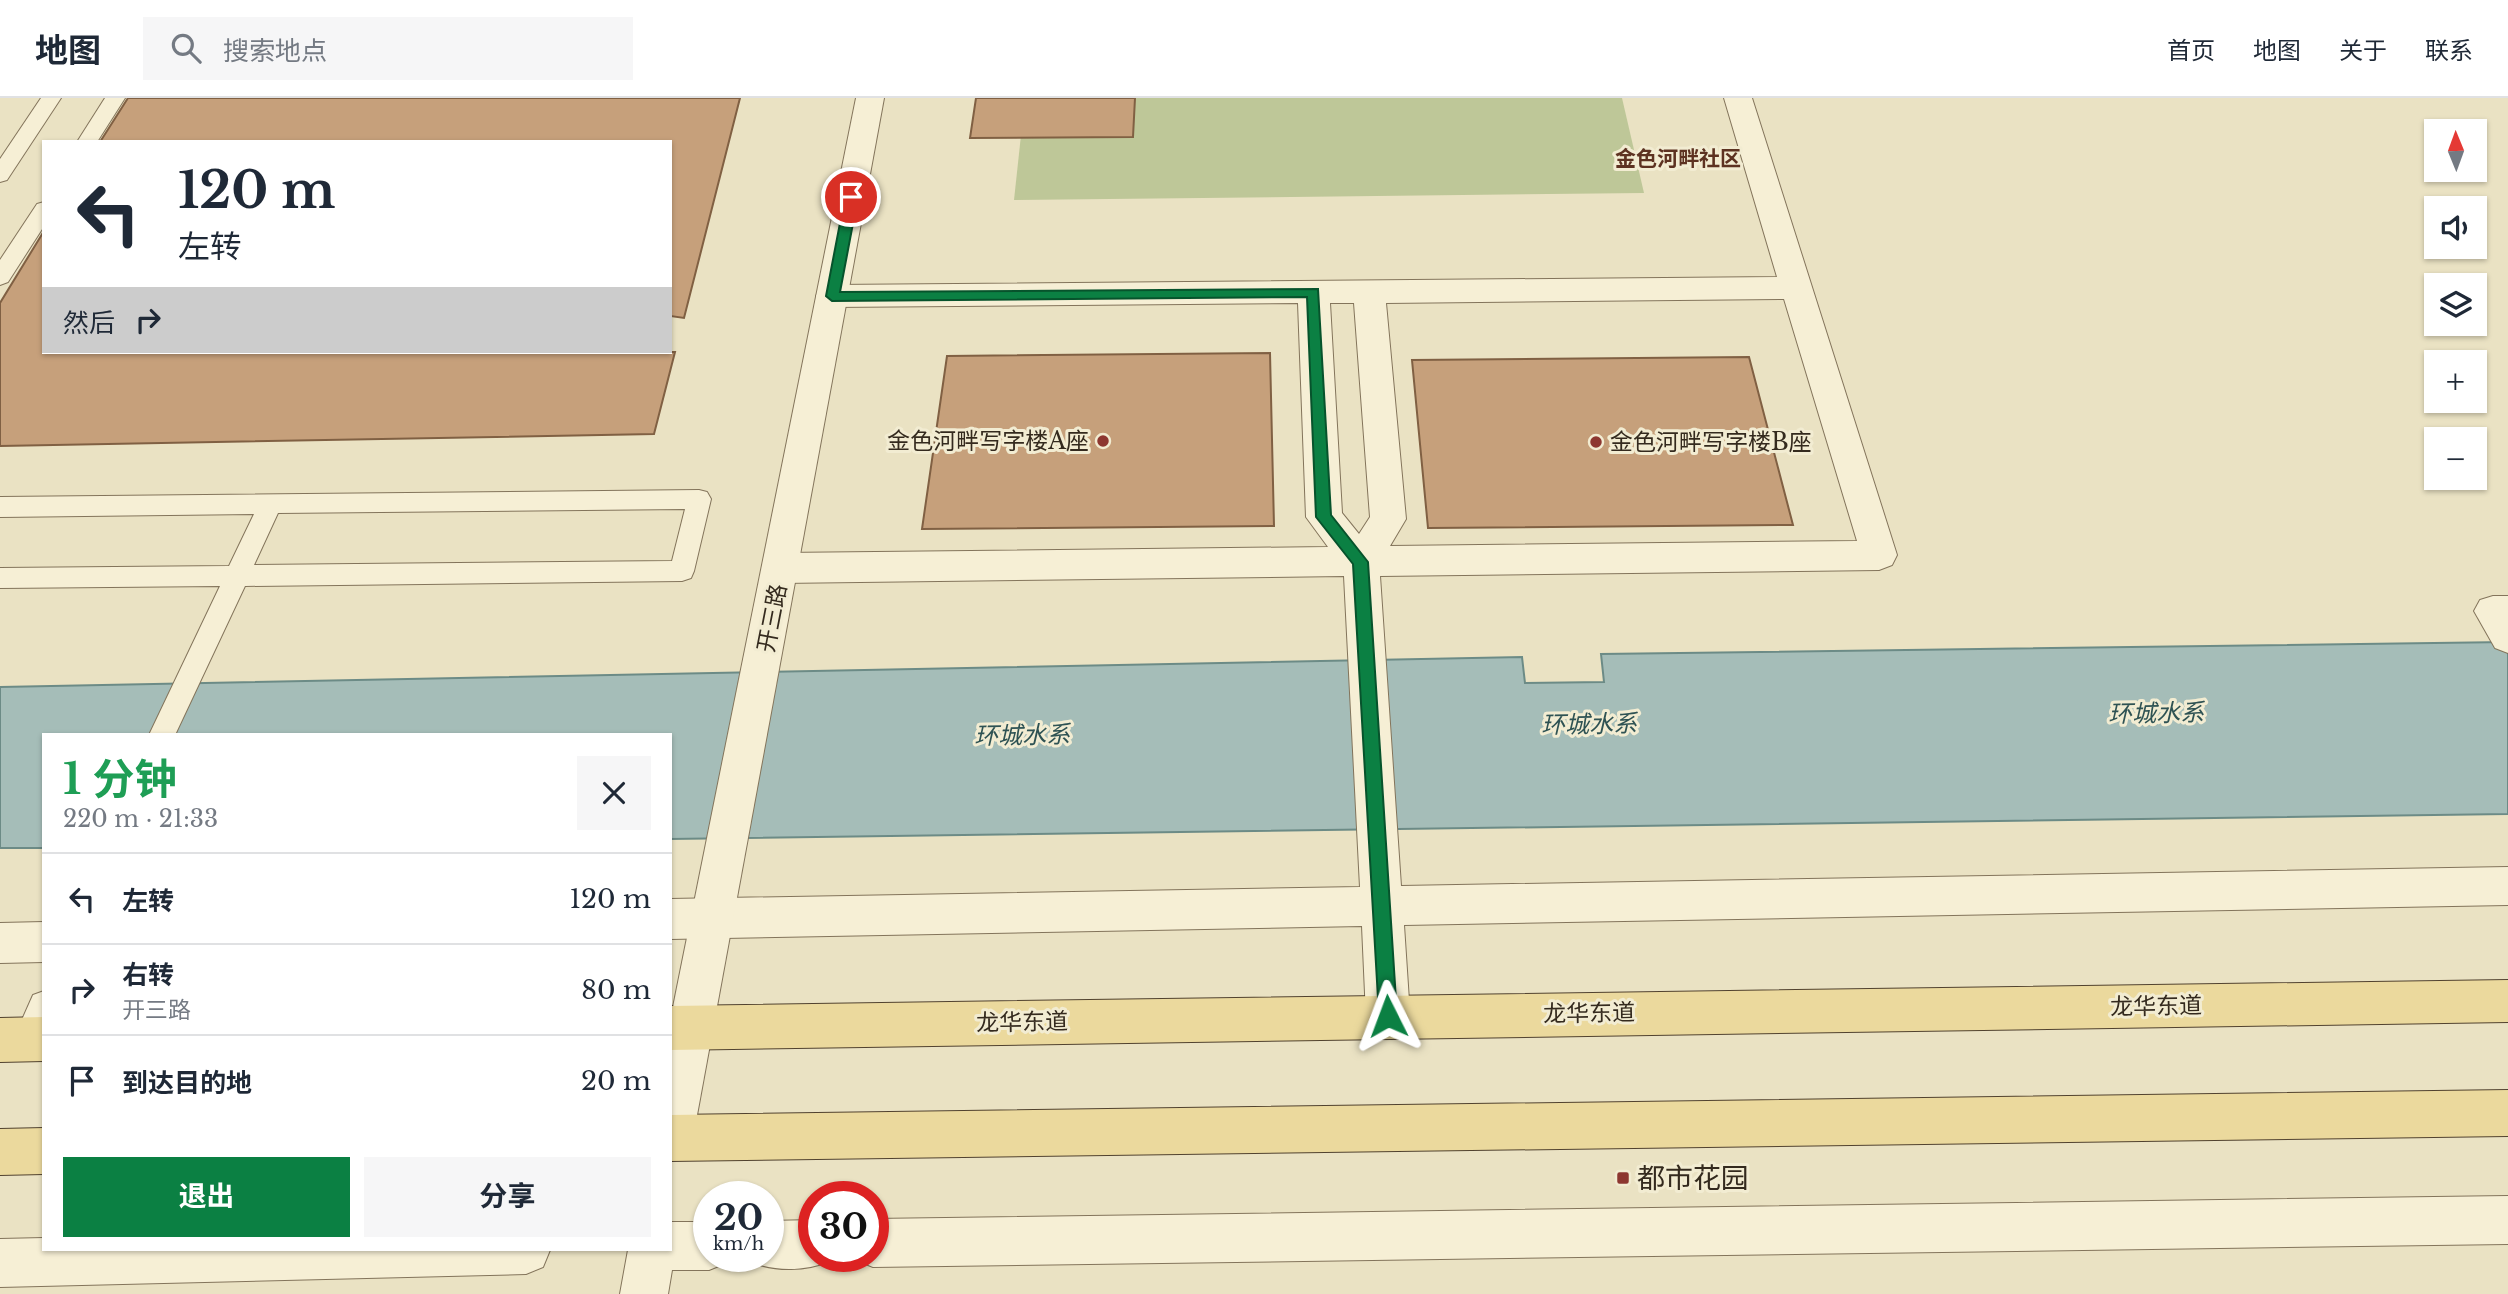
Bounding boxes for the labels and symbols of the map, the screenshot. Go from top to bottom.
north arrow [2424,119,2487,182]
district label: 金色河畔社区 [1615,146,1741,172]
pin [821,167,881,227]
place label: 金色河畔写字楼A座 [887,427,1089,455]
place label: 金色河畔写字楼B座 [1610,428,1812,456]
marker: 金色河畔写字楼A座 [1095,433,1111,449]
marker: 金色河畔写字楼B座 [1588,434,1604,450]
street label: 开三路 [752,581,792,655]
water label: 环城水系 [2108,698,2206,728]
water label: 环城水系 [1541,709,1639,739]
water label: 环城水系 [974,720,1072,750]
position arrow [1351,979,1425,1053]
street label: 龙华东道 [2110,991,2202,1021]
street label: 龙华东道 [1543,998,1635,1028]
street label: 龙华东道 [976,1007,1068,1037]
place label: 都市花园 [1637,1161,1749,1196]
marker: 都市花园 [1615,1170,1631,1186]
speed limit sign: 30 [798,1181,889,1272]

